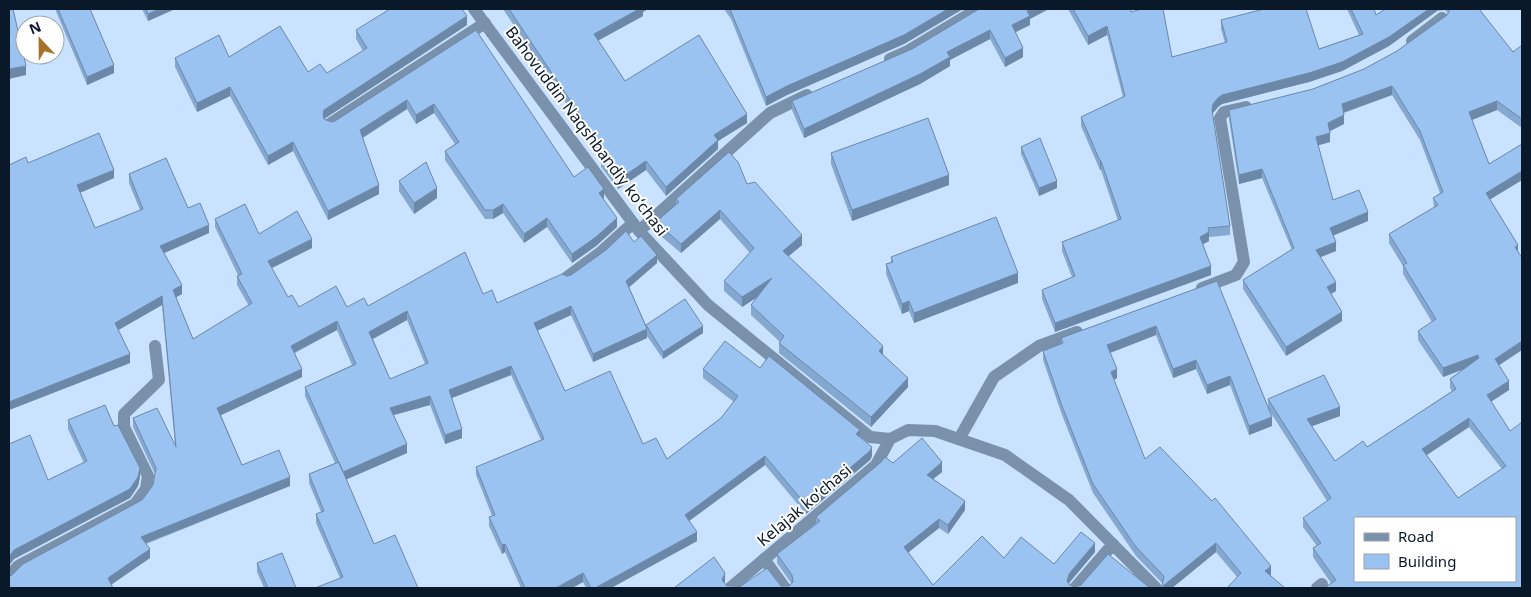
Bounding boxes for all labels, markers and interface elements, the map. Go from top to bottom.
north arrow [15,15,65,65]
text: N [26,17,44,38]
street label: Bahovuddin Naqshbandiy koʻchasi [501,22,673,240]
street label: Kelajak koʻchasi [752,459,856,551]
legend [1354,517,1516,582]
text: Road [1398,526,1434,546]
text: Building [1398,551,1456,571]

